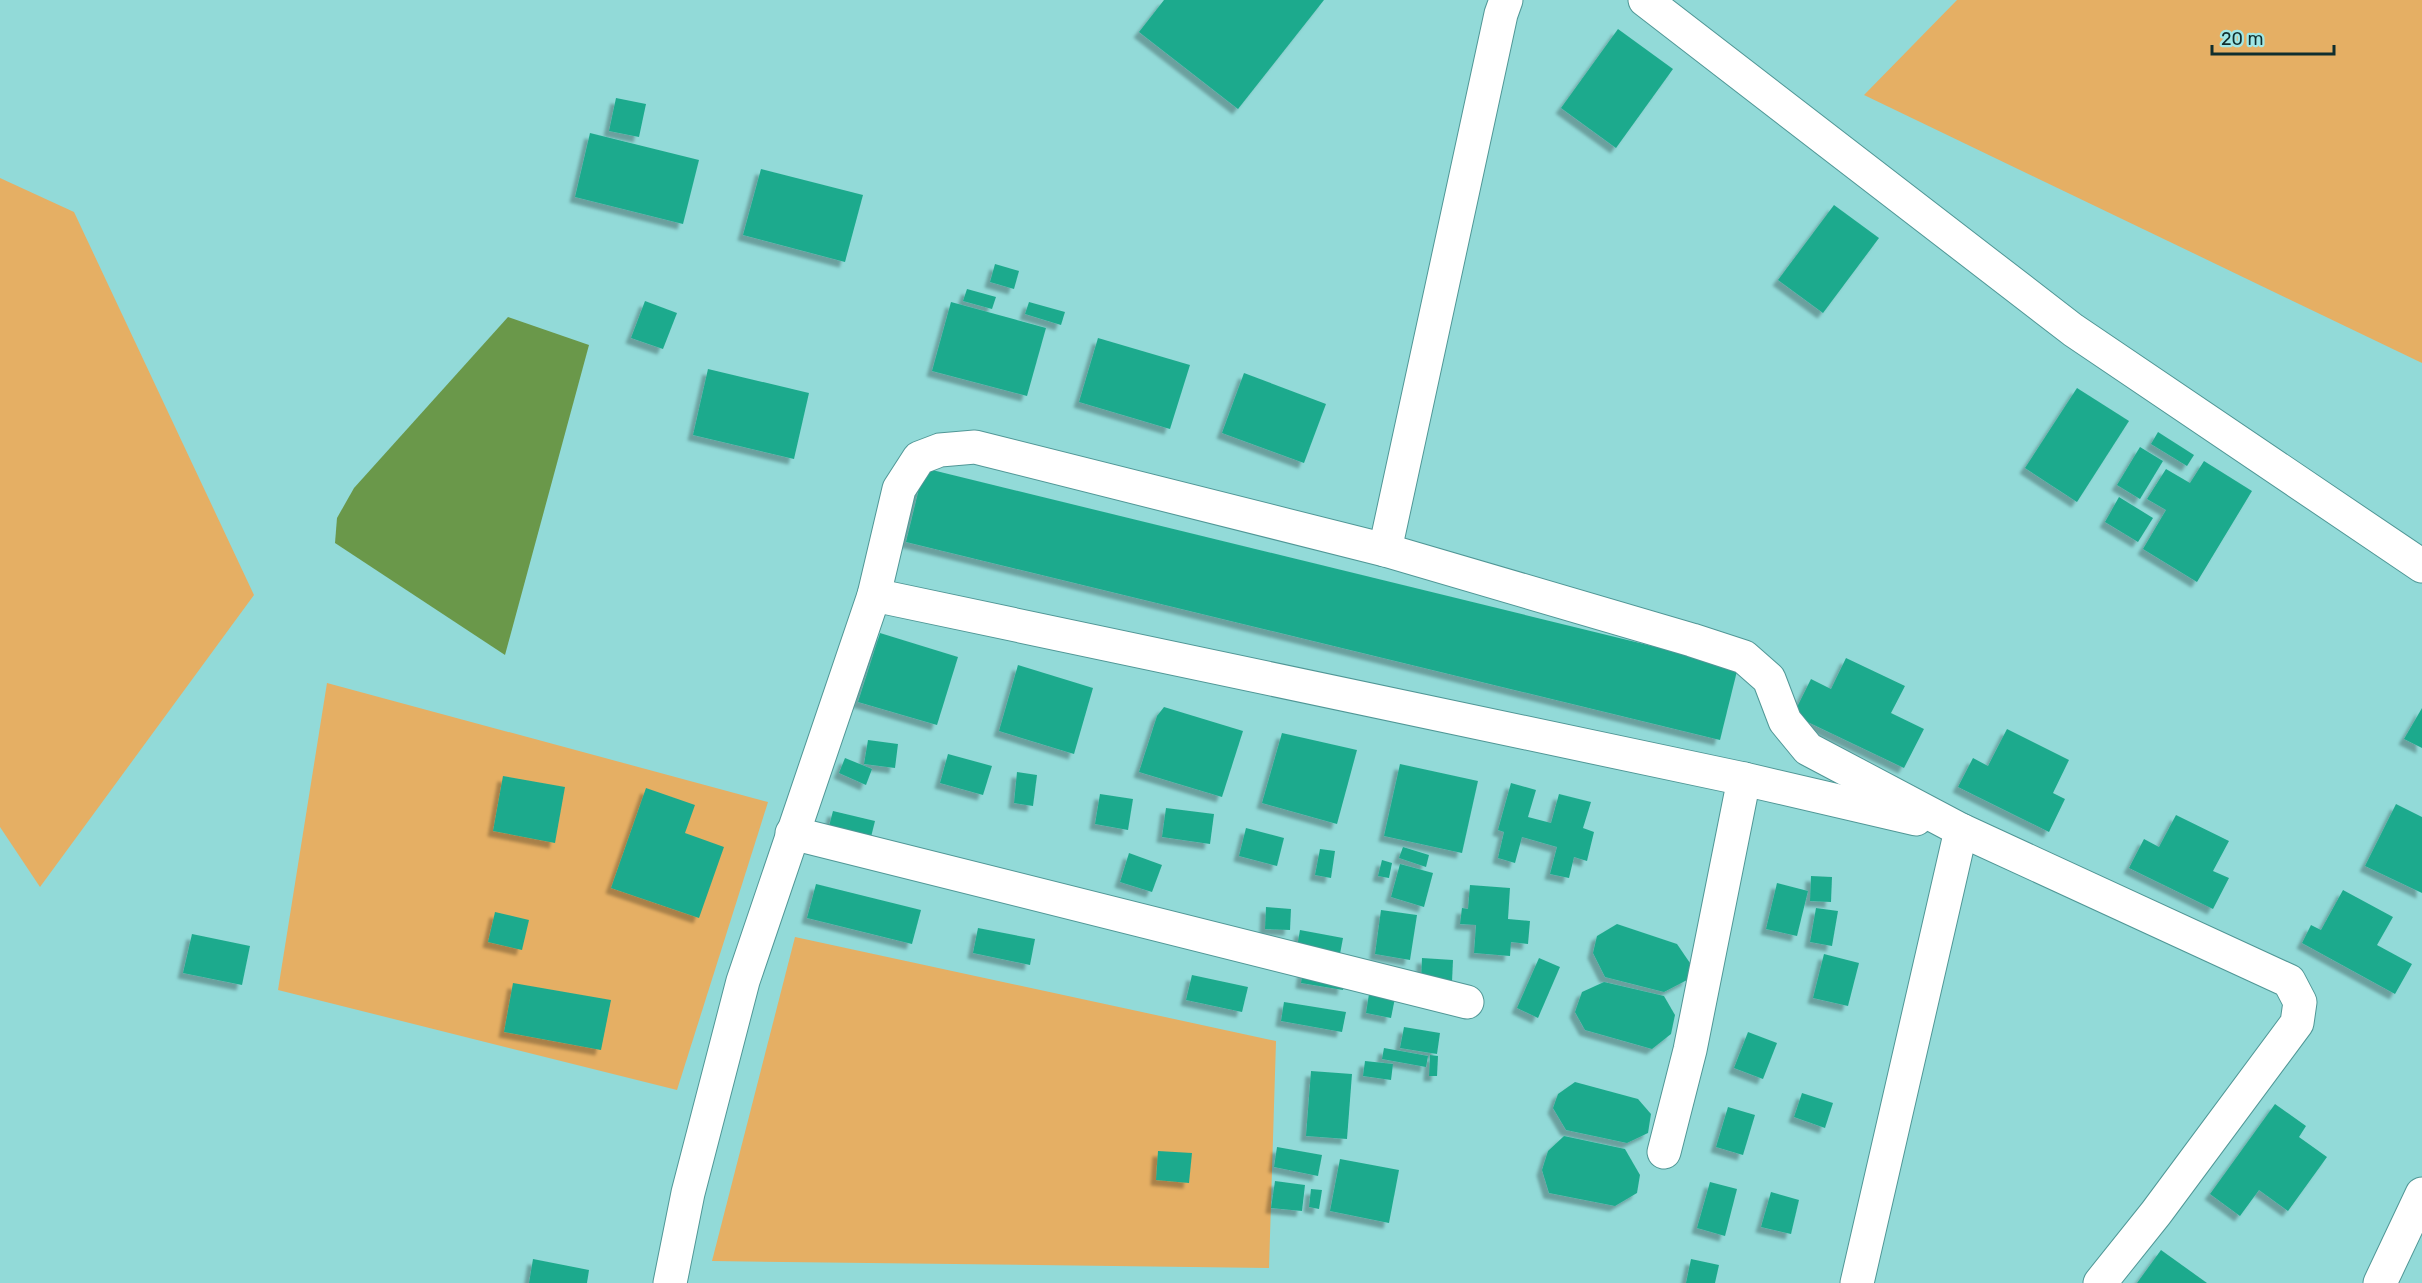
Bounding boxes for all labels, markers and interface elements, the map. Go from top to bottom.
scale bar [2212,18,2334,56]
text: 20 m [2221,28,2263,50]

